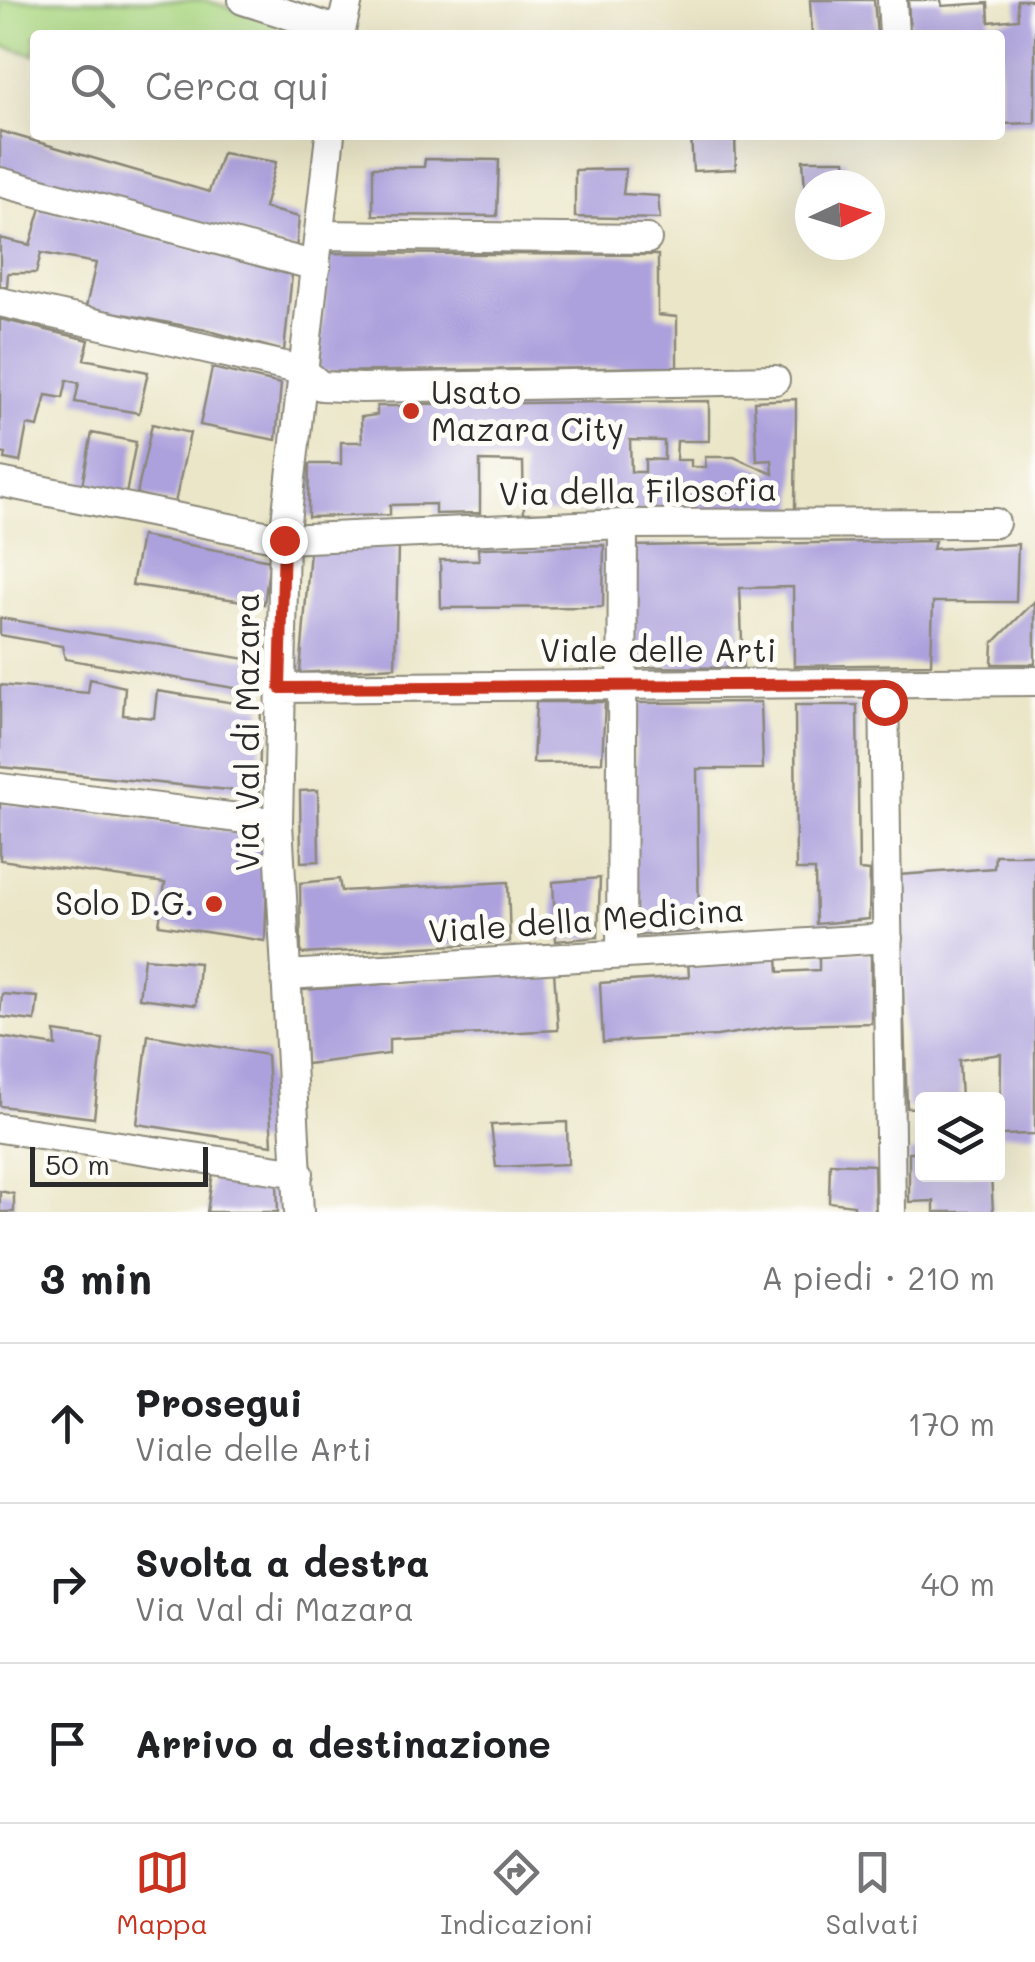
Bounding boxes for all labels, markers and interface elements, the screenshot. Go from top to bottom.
search box [30,30,1005,140]
icon: search [65,58,120,113]
text: Cerca qui [145,60,330,110]
north arrow [795,170,885,260]
place label: Usato Mazara City [431,370,624,450]
marker: Usato Mazara City [400,400,422,422]
street label: Via della Filosofia [498,467,777,513]
route end [262,518,308,564]
street label: Via Val di Mazara [225,593,267,871]
street label: Viale delle Arti [540,628,776,670]
route start [862,680,908,726]
place label: Solo D.G. [55,881,194,923]
street label: Viale della Medicina [427,887,745,951]
marker: Solo D.G. [203,893,225,915]
map controls [915,1092,1005,1182]
button: layers [915,1092,1005,1182]
scale bar [30,1142,208,1186]
text: 50 m [45,1146,110,1182]
text: 3 min [40,1250,152,1305]
text: A piedi · 210 m [761,1256,995,1298]
text: Prosegui [135,1377,303,1427]
icon: ahead [40,1396,95,1451]
text: 170 m [907,1402,995,1444]
text: Viale delle Arti [135,1427,372,1469]
text: Svolta a destra [135,1537,429,1587]
icon: right [40,1556,95,1611]
text: 40 m [921,1562,995,1604]
text: Via Val di Mazara [135,1587,414,1629]
icon: arrive [40,1716,95,1771]
text: Arrivo a destinazione [135,1718,551,1768]
tab: Mappa [116,1845,208,1941]
tab: Indicazioni [440,1845,593,1941]
tab: Salvati [825,1845,919,1941]

